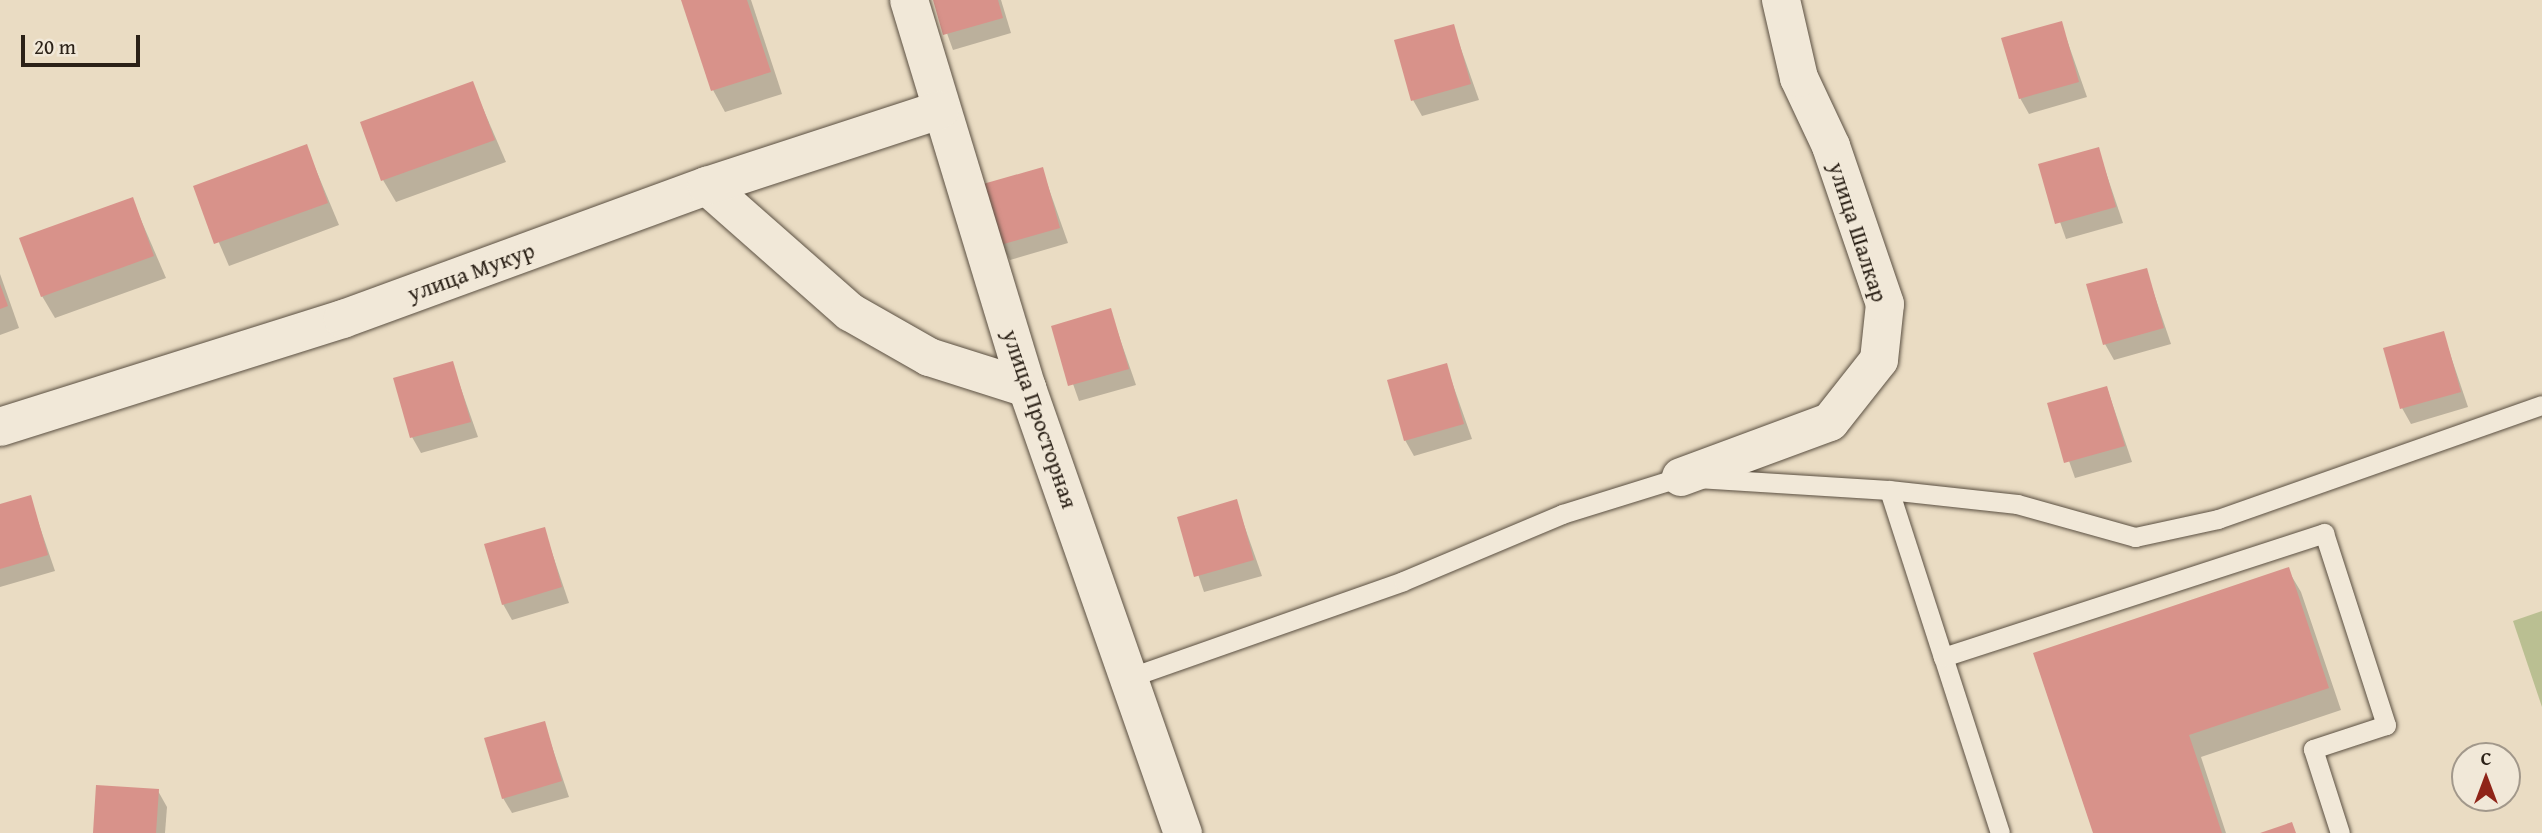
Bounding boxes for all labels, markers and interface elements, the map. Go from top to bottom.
scale bar [24,21,144,65]
text: 20 m [34,31,76,62]
street label: улица Шалкар [1822,159,1894,305]
street label: улица Мукур [404,236,538,308]
street label: улица Просторная [996,326,1084,512]
north arrow [2451,742,2521,812]
text: С [2481,744,2491,772]

